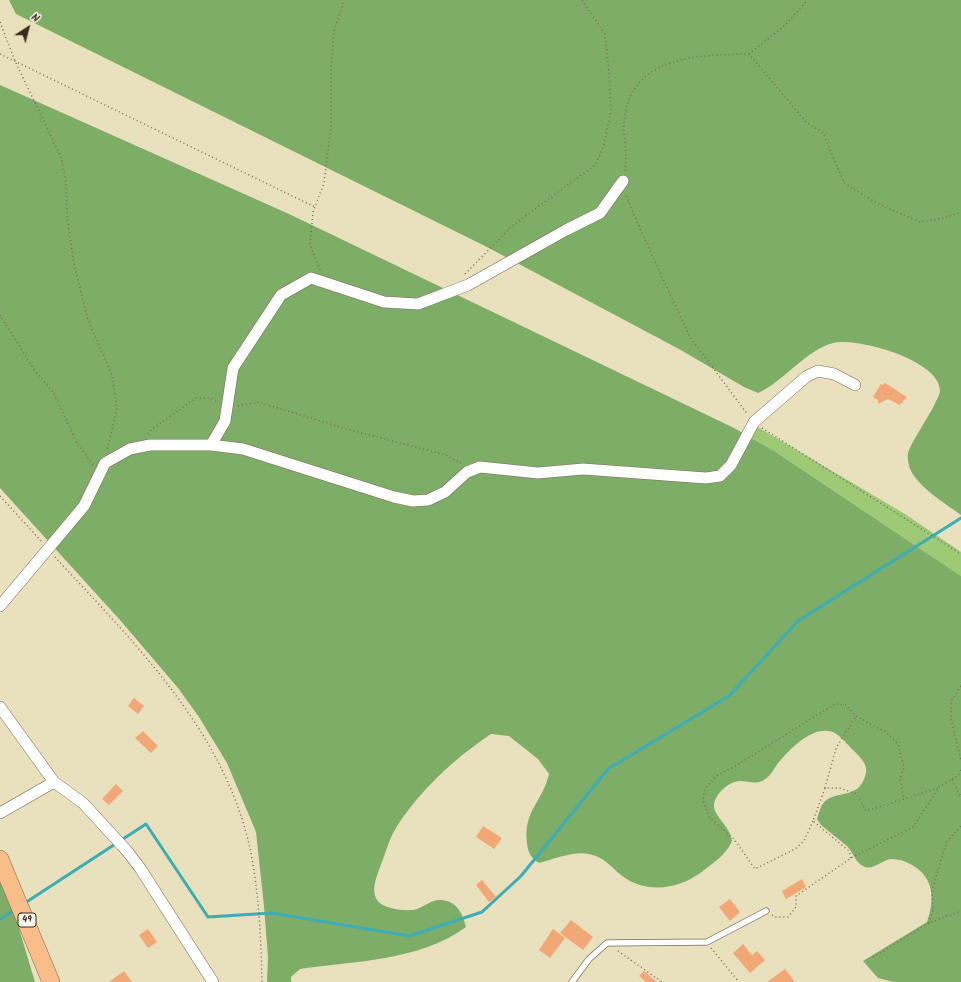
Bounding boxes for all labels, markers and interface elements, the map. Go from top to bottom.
north arrow [8,8,48,48]
text: N [27,9,43,28]
road number: 49 [18,913,36,927]

